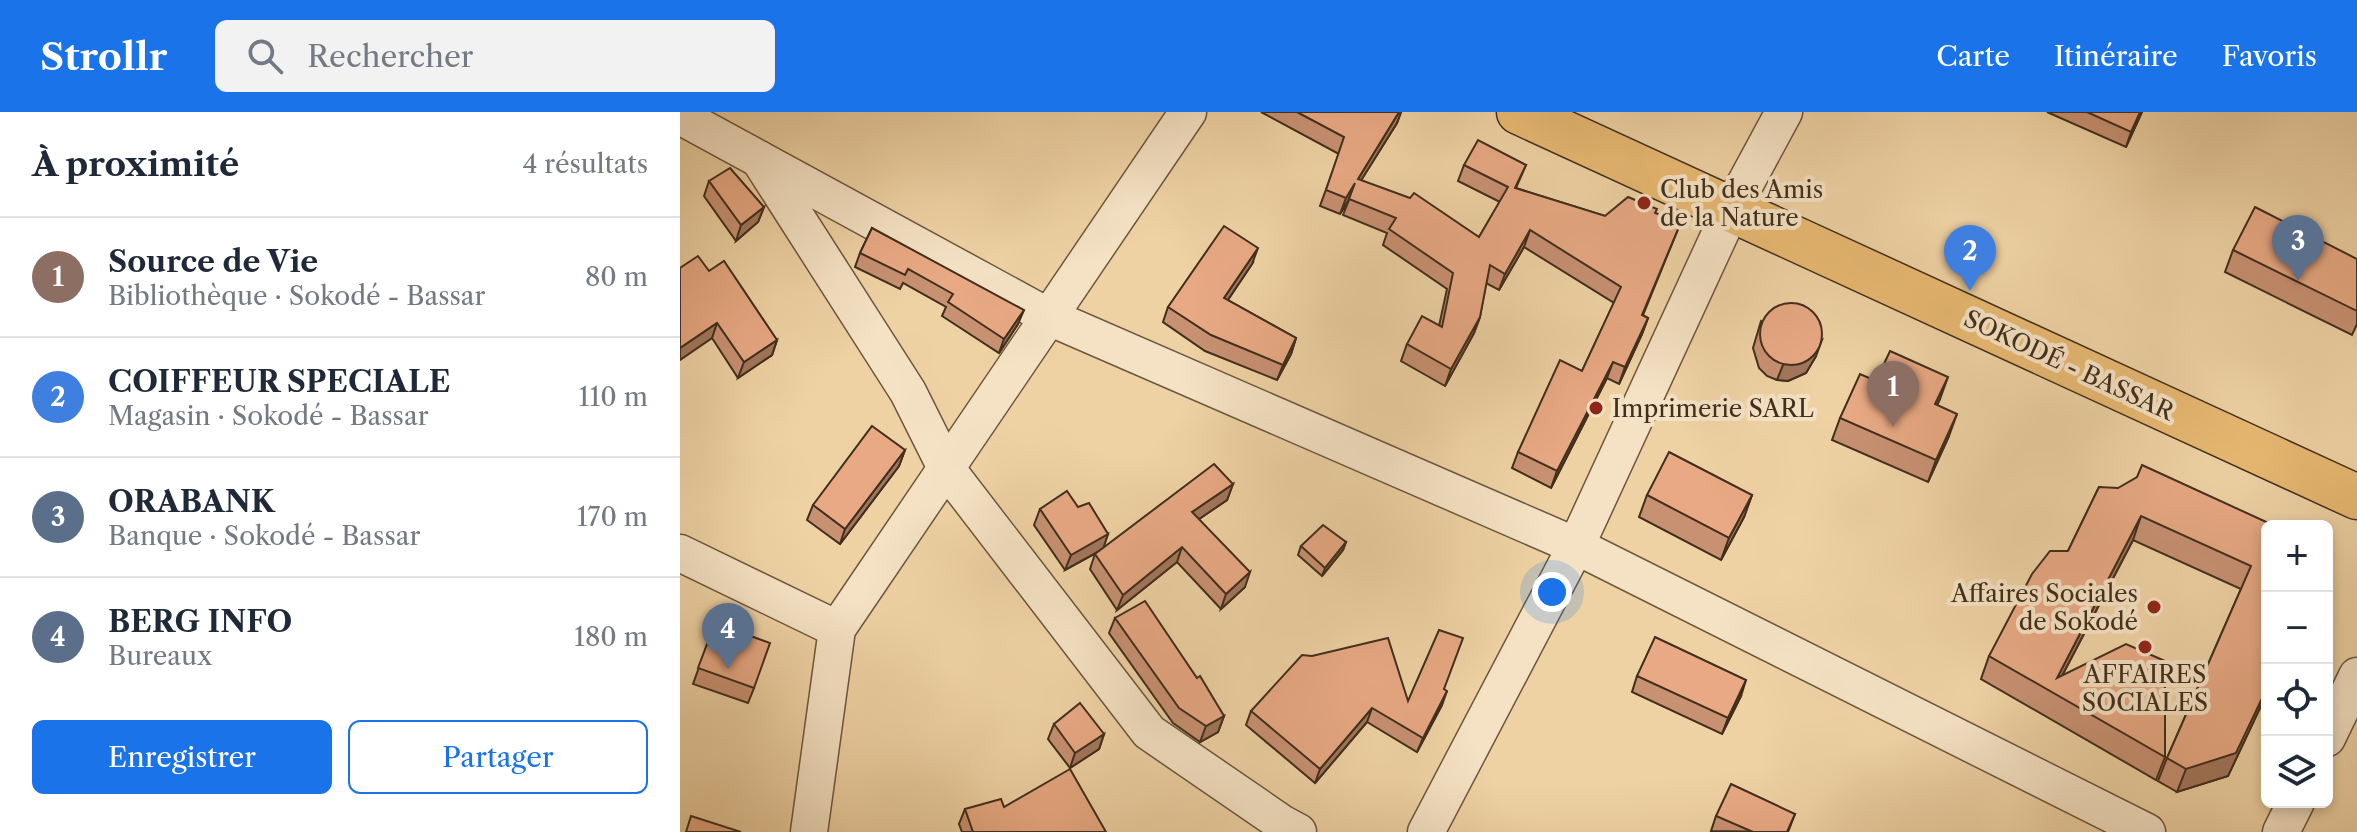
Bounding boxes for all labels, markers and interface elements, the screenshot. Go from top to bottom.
search box [215,20,775,92]
text: Strollr [40,33,167,80]
icon: search [243,34,287,78]
text: Rechercher [307,38,473,75]
text: Carte [1936,39,2010,73]
text: Itinéraire [2054,39,2178,73]
text: Favoris [2222,39,2317,73]
text: À proximité [32,143,239,185]
text: 4 résultats [522,148,648,180]
place label: Club des Amis de la Nature [1660,175,1823,232]
marker: Club des Amis de la Nature [1635,194,1653,212]
pin: 3 [2272,215,2324,281]
pin: 2 [1944,225,1996,291]
text: Source de Vie [108,243,318,280]
text: 1 [52,261,64,293]
text: 80 m [585,261,648,293]
text: Bibliothèque · Sokodé - Bassar [108,280,486,312]
street label: SOKODÉ - BASSAR [1959,304,2180,427]
pin: 1 [1867,361,1919,427]
text: COIFFEUR SPECIALE [108,363,450,400]
text: 2 [50,381,66,413]
text: 110 m [579,381,648,413]
place label: Imprimerie SARL [1612,394,1814,423]
marker: Imprimerie SARL [1587,399,1605,417]
text: Magasin · Sokodé - Bassar [108,400,429,432]
text: ORABANK [108,483,275,520]
text: 3 [51,501,65,533]
text: 170 m [577,501,648,533]
text: Banque · Sokodé - Bassar [108,520,420,552]
map controls [2261,520,2333,808]
button: + [2261,520,2333,592]
your location [1532,572,1572,612]
place label: Affaires Sociales de Sokodé [1950,579,2138,636]
button: − [2261,592,2333,664]
marker: Affaires Sociales de Sokodé [2145,598,2163,616]
text: BERG INFO [108,603,292,640]
pin: 4 [702,603,754,669]
text: 4 [50,621,66,653]
text: 180 m [574,621,648,653]
marker: AFFAIRES SOCIALES [2136,638,2154,656]
text: Bureaux [108,640,212,672]
place label: AFFAIRES SOCIALES [2082,660,2208,717]
button: locate [2261,664,2333,736]
button: Enregistrer [32,720,332,794]
button: Partager [348,720,648,794]
button: layers [2261,736,2333,808]

